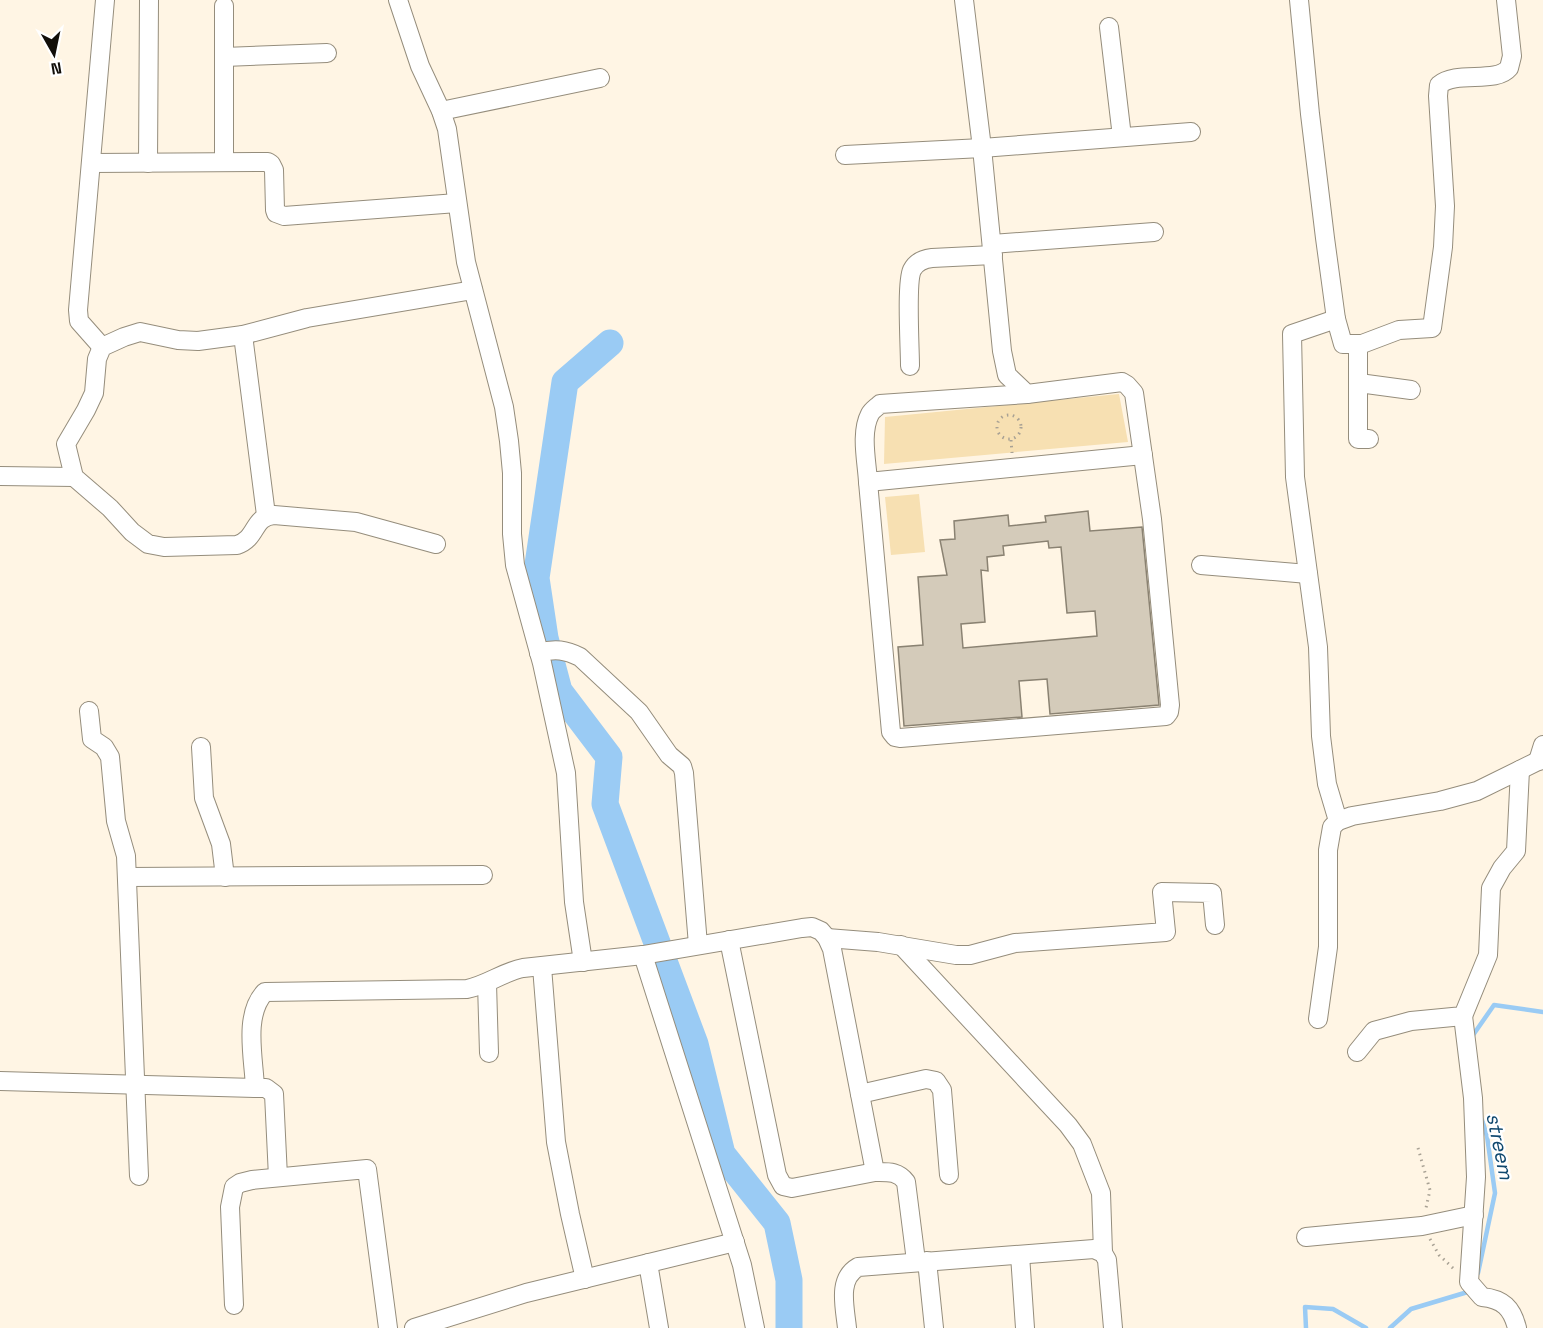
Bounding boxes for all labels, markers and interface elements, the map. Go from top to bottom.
north arrow [24,24,84,84]
text: N [49,57,63,80]
water label: streem [1480,1110,1520,1183]

